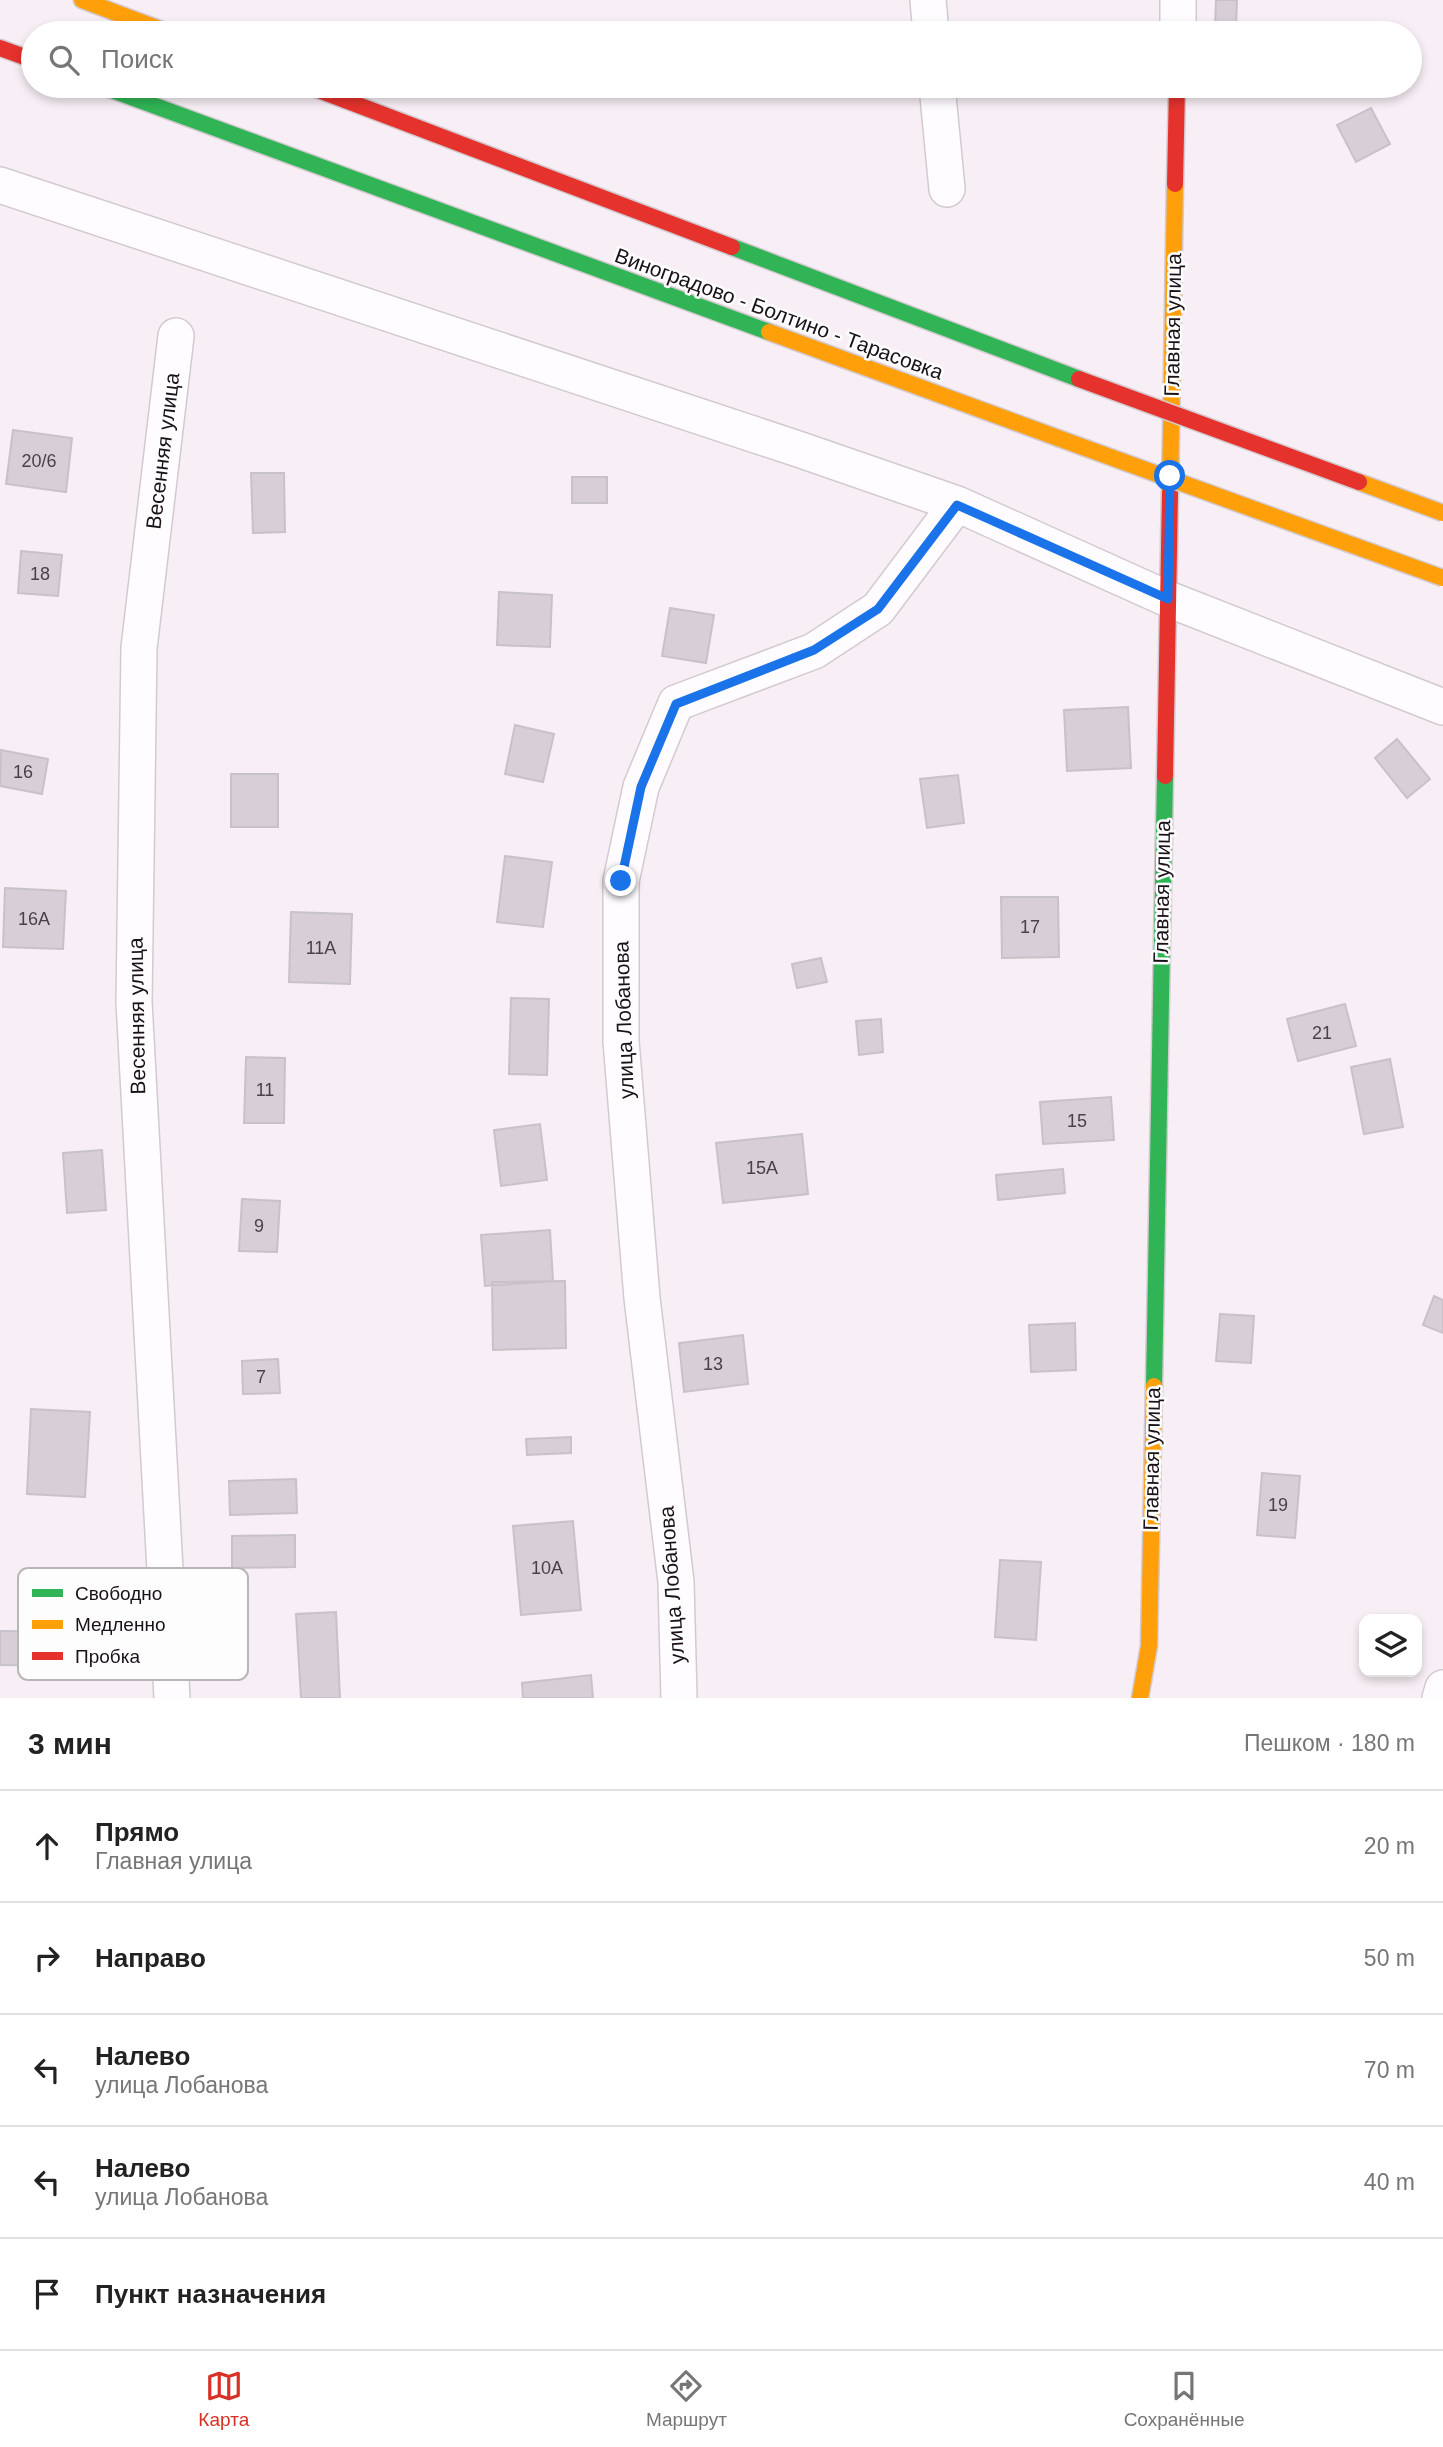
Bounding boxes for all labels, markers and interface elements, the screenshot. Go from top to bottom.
search box [21,21,1422,98]
icon: search [45,41,83,79]
text: Поиск [101,44,173,74]
street label: Виноградово - Болтино - Тарасовка [612,243,947,384]
street label: Главная улица [1160,253,1185,397]
street label: Весенняя улица [141,371,184,530]
house number: 20/6 [21,451,57,471]
route start [1154,460,1185,491]
house number: 18 [30,564,50,584]
house number: 16 [13,762,33,782]
street label: Главная улица [1149,820,1174,964]
route end [605,865,636,896]
house number: 16А [18,909,50,929]
house number: 17 [1020,917,1040,937]
street label: Весенняя улица [124,937,149,1095]
house number: 11А [306,938,336,958]
street label: улица Лобанова [609,940,638,1099]
house number: 21 [1312,1023,1332,1043]
house number: 11 [256,1080,274,1100]
house number: 15 [1067,1111,1087,1131]
house number: 15А [746,1158,778,1178]
house number: 9 [254,1216,264,1236]
house number: 13 [703,1354,723,1374]
house number: 7 [256,1367,266,1387]
street label: Главная улица [1139,1387,1164,1531]
house number: 19 [1268,1495,1288,1515]
street label: улица Лобанова [654,1505,688,1665]
house number: 10А [531,1558,563,1578]
legend [18,1568,248,1680]
text: Свободно [75,1583,162,1604]
text: Медленно [75,1614,165,1635]
map controls [1359,1614,1422,1677]
button: layers [1359,1614,1422,1677]
text: Пробка [75,1646,140,1667]
text: 3 мин [28,1727,112,1760]
text: Пешком · 180 m [1244,1730,1415,1756]
text: Прямо [95,1817,179,1847]
icon: ahead [28,1827,66,1865]
text: 20 m [1364,1833,1415,1859]
text: Главная улица [95,1848,252,1874]
icon: right [28,1939,66,1977]
text: Направо [95,1943,206,1973]
text: 50 m [1364,1945,1415,1971]
text: Налево [95,2041,190,2071]
icon: left [28,2051,66,2089]
text: 70 m [1364,2057,1415,2083]
text: улица Лобанова [95,2072,268,2098]
text: Налево [95,2153,190,2183]
icon: left [28,2163,66,2201]
text: 40 m [1364,2169,1415,2195]
text: улица Лобанова [95,2184,268,2210]
icon: arrive [28,2275,66,2313]
text: Пункт назначения [95,2279,326,2309]
tab: Карта [198,2367,249,2431]
tab: Маршрут [646,2367,727,2431]
tab: Сохранённые [1124,2367,1245,2431]

